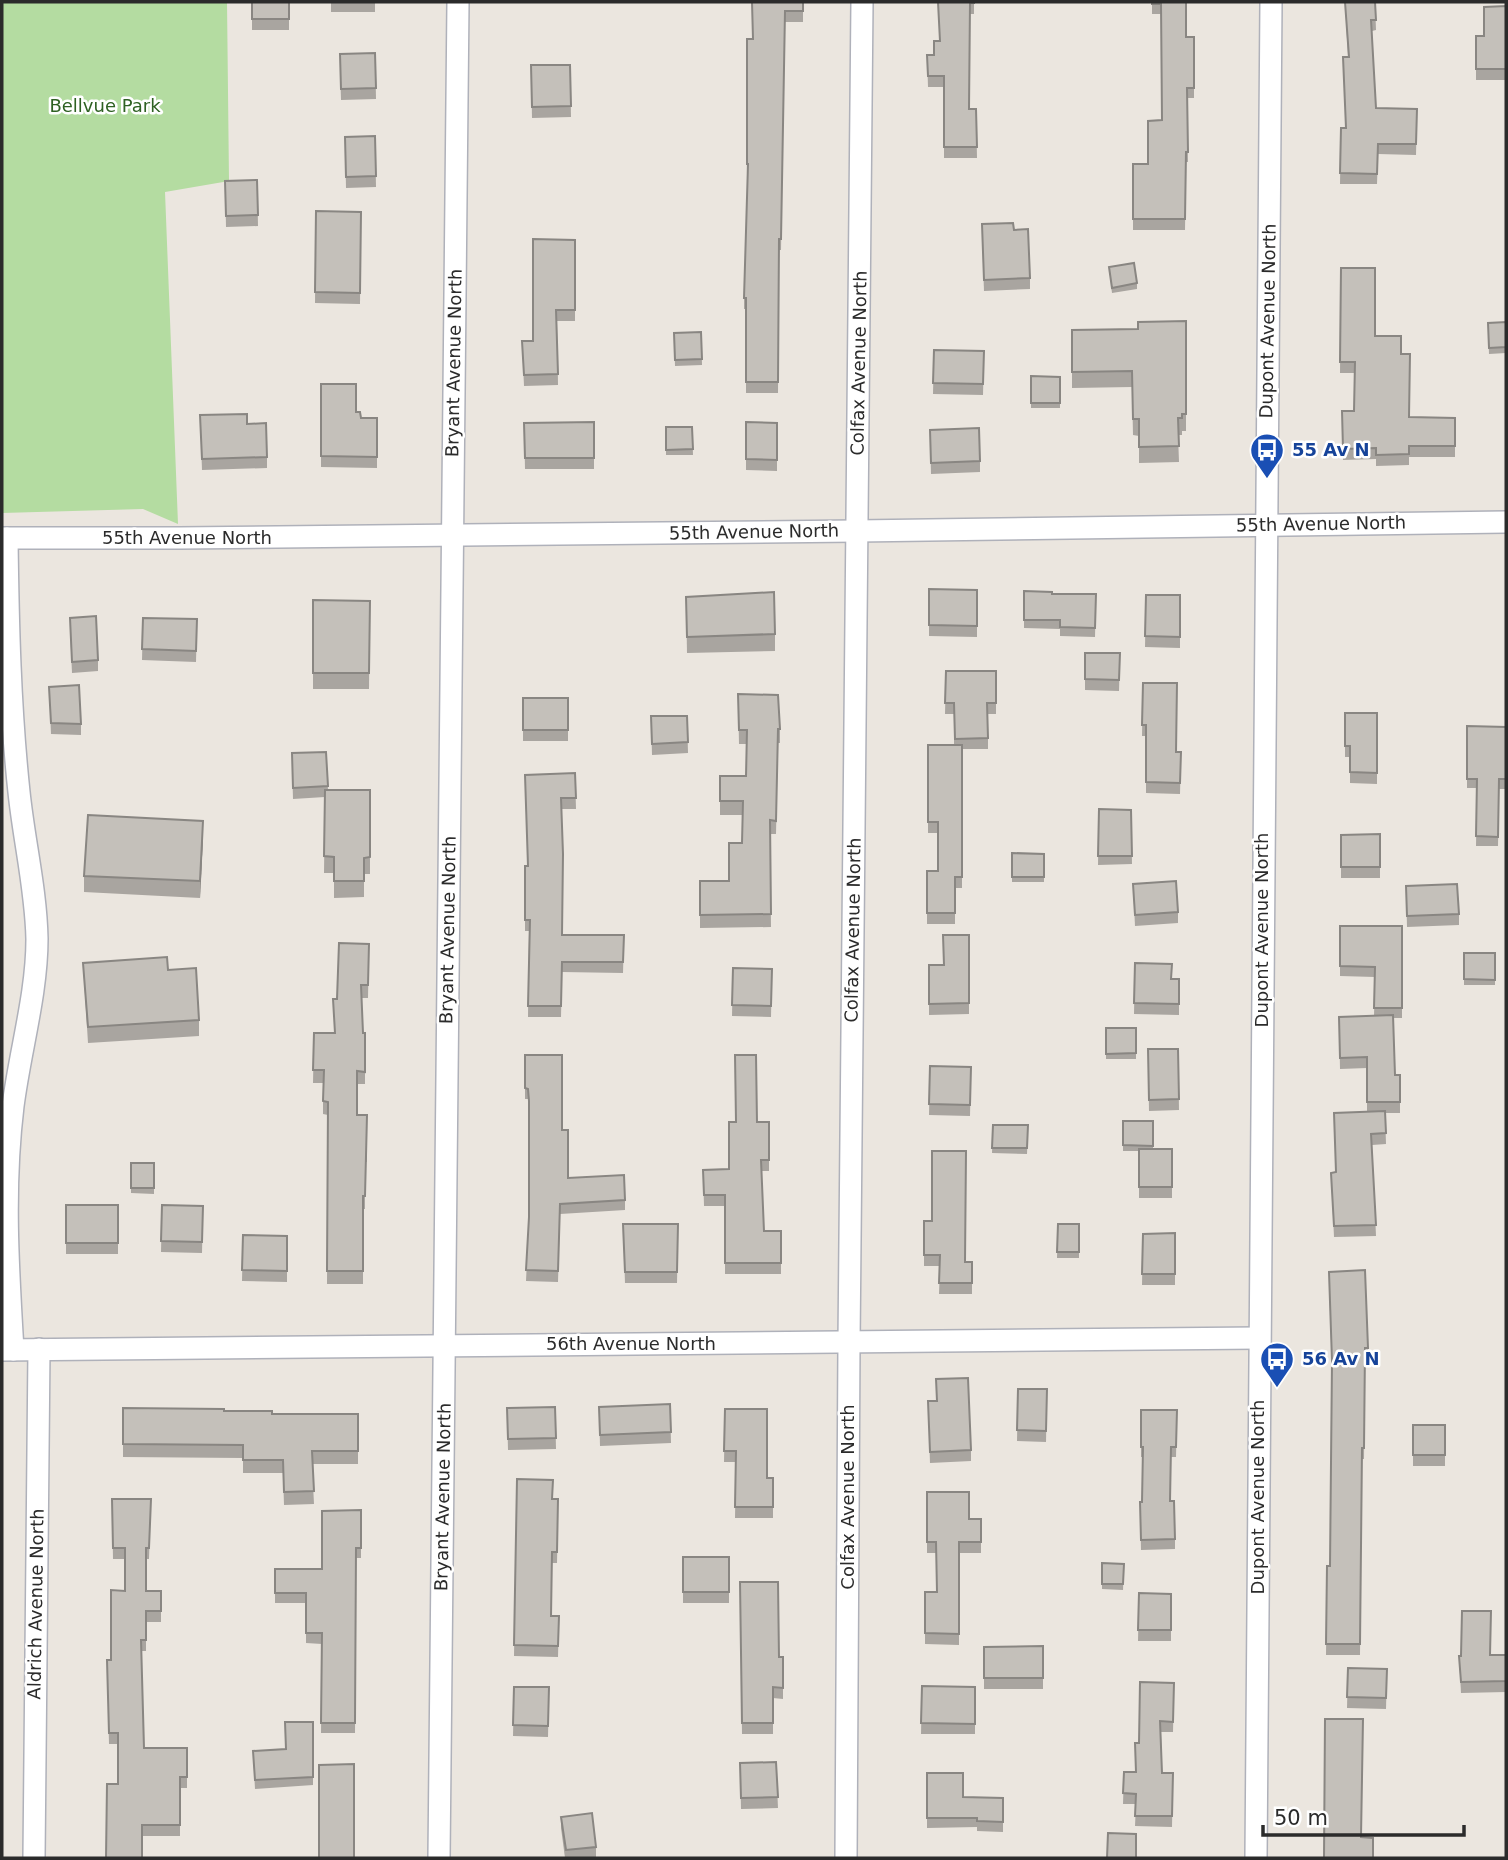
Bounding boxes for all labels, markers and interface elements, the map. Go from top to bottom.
park label: Bellvue Park [49,95,161,116]
street label: Dupont Avenue North [1255,223,1280,419]
street label: Bryant Avenue North [441,269,466,457]
street label: Colfax Avenue North [846,270,871,456]
bus stop icon: 55 Av N [1248,431,1286,480]
place label: 55 Av N [1292,439,1370,460]
street label: 55th Avenue North [1236,512,1406,535]
street label: 55th Avenue North [669,520,839,543]
street label: 55th Avenue North [102,527,272,548]
street label: Dupont Avenue North [1251,833,1272,1027]
street label: Bryant Avenue North [435,836,460,1024]
street label: Colfax Avenue North [840,837,865,1023]
street label: 56th Avenue North [546,1333,716,1354]
bus stop icon: 56 Av N [1258,1340,1296,1389]
place label: 56 Av N [1302,1348,1380,1369]
street label: Dupont Avenue North [1247,1400,1268,1594]
street label: Bryant Avenue North [430,1403,455,1591]
street label: Colfax Avenue North [837,1404,858,1590]
street label: Aldrich Avenue North [23,1508,48,1700]
scale bar [1263,1794,1464,1838]
text: 50 m [1274,1806,1328,1830]

